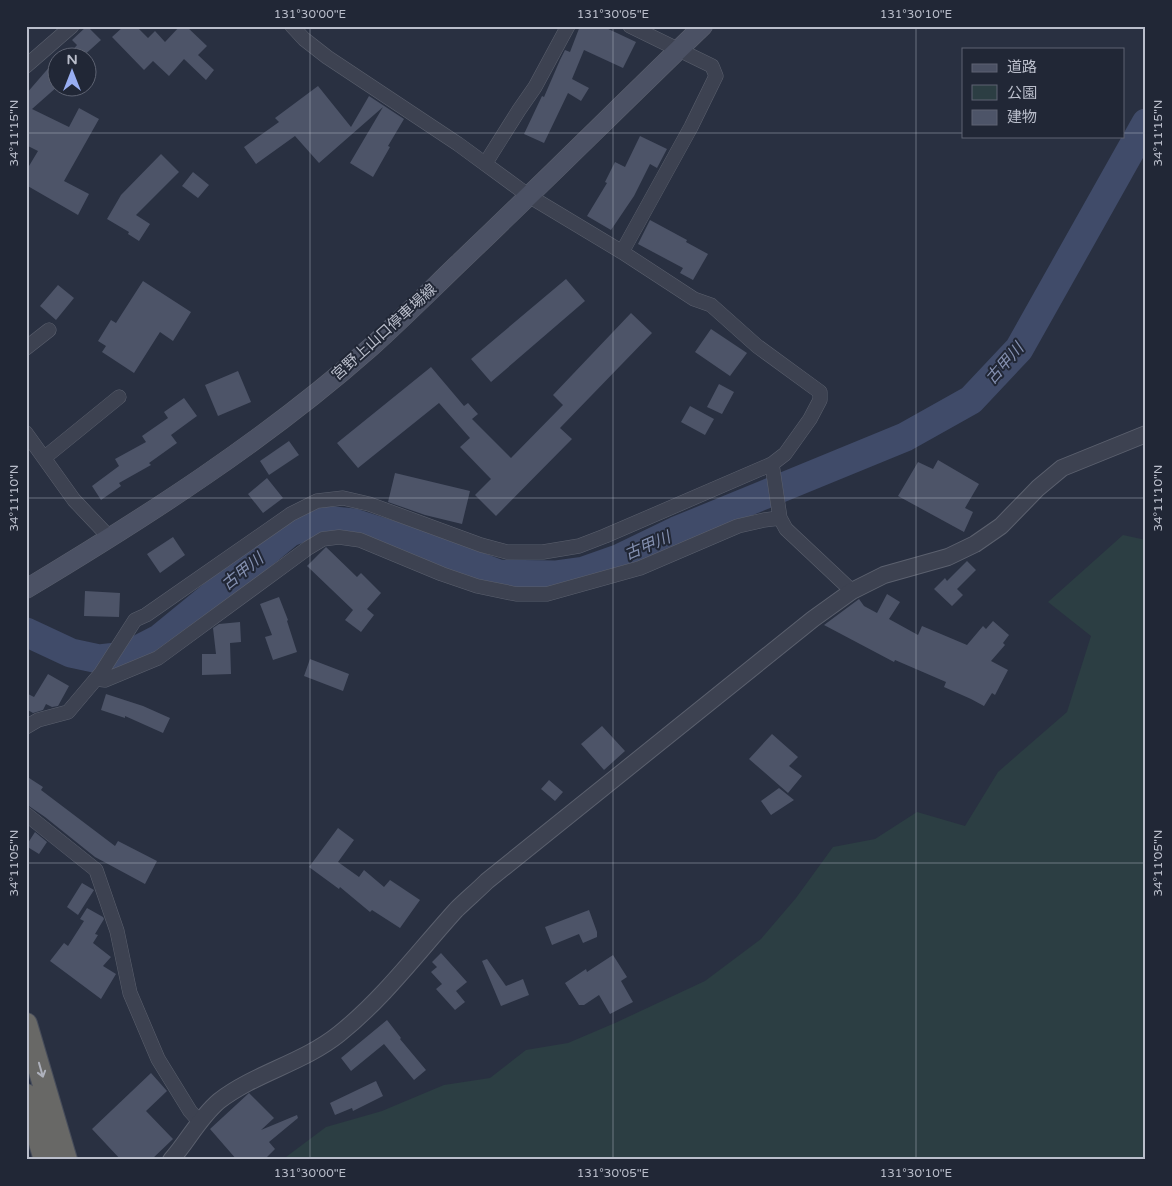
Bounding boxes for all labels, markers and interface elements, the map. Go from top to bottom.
text: 131°30'00"E [274,7,347,21]
text: 131°30'05"E [577,7,650,21]
text: 131°30'10"E [880,7,953,21]
north arrow [48,48,98,98]
legend [962,48,1124,138]
text: N [66,51,78,68]
text: 道路 [1007,58,1037,76]
text: 公園 [1007,84,1037,102]
text: 34°11'15"N [7,100,21,167]
text: 34°11'15"N [1151,100,1165,167]
text: 建物 [1007,108,1037,126]
street label: 宮野上山口停車場線 [328,280,440,384]
water label: 古甲川 [981,337,1029,388]
text: 34°11'10"N [7,465,21,532]
text: 34°11'10"N [1151,465,1165,532]
water label: 古甲川 [621,527,675,565]
water label: 古甲川 [218,548,269,595]
text: 34°11'05"N [7,830,21,897]
text: 34°11'05"N [1151,830,1165,897]
one-way arrow [36,1062,46,1078]
text: 131°30'00"E [274,1166,347,1180]
text: 131°30'05"E [577,1166,650,1180]
text: 131°30'10"E [880,1166,953,1180]

